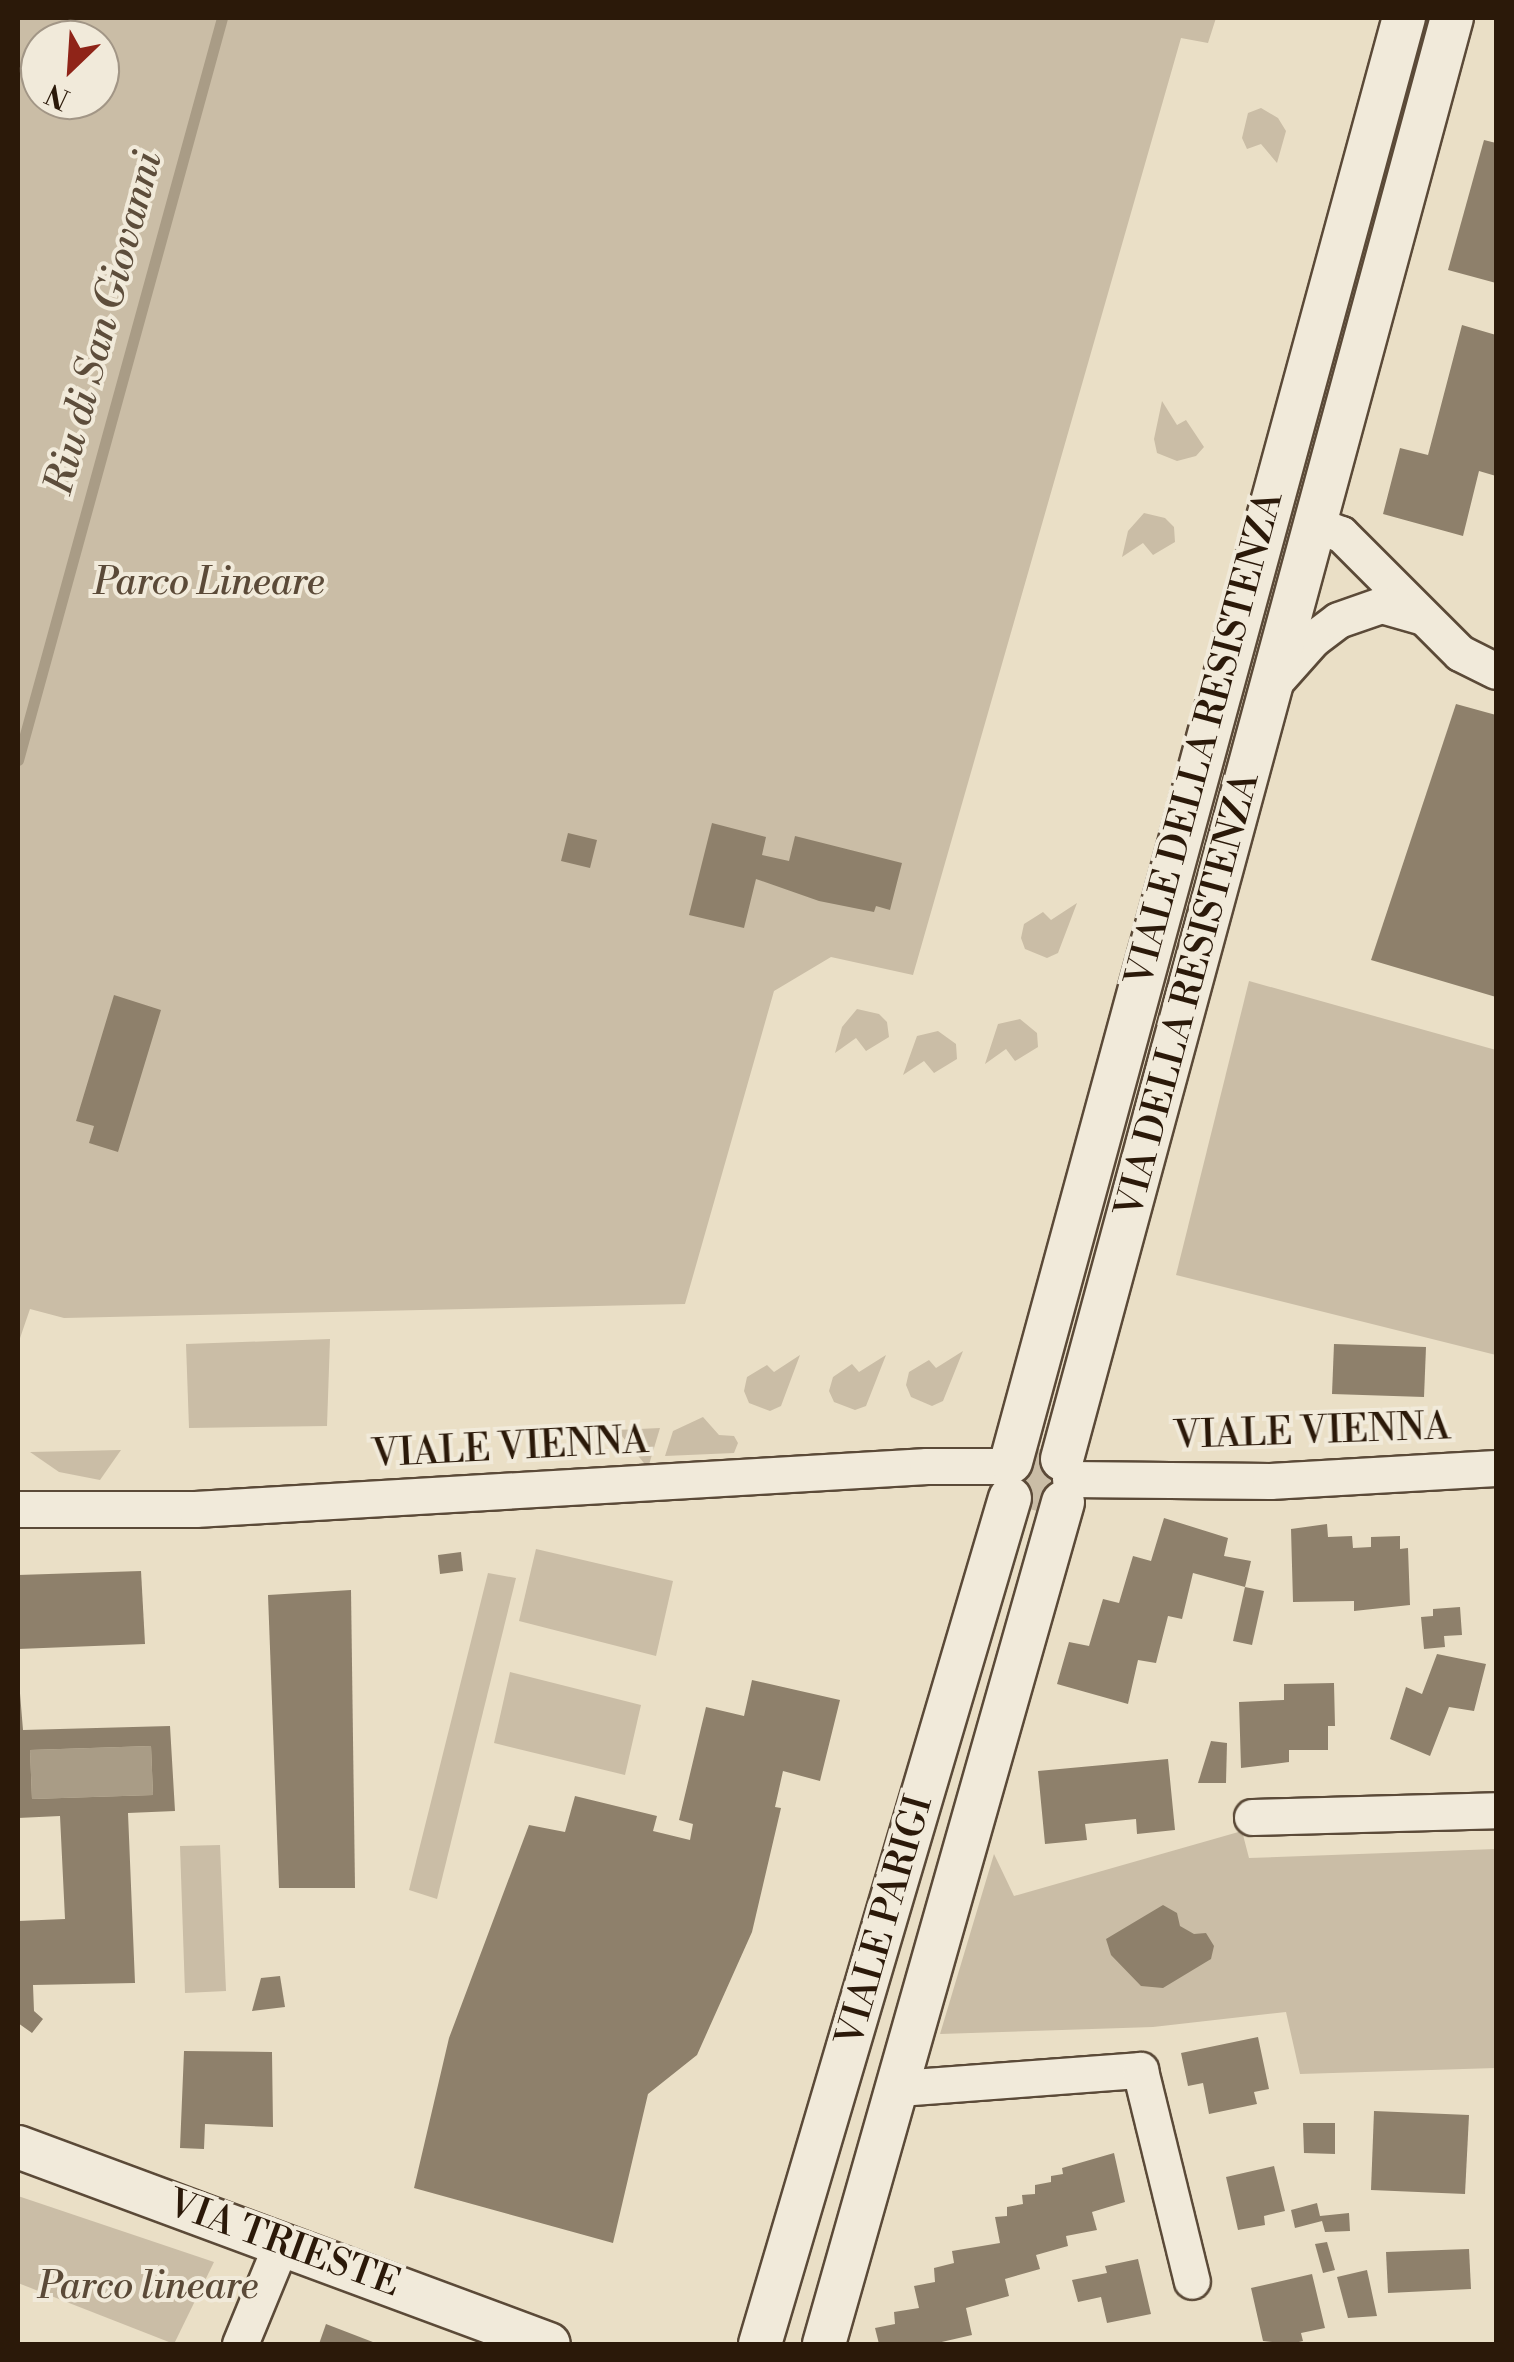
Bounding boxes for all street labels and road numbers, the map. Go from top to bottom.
street label: VIALE DELLA RESISTENZA [1117,487,1293,991]
street label: VIA DELLA RESISTENZA [1107,768,1269,1222]
street label: VIALE VIENNA [1173,1404,1451,1460]
street label: VIALE VIENNA [370,1418,650,1478]
street label: VIALE PARIGI [827,1790,943,2052]
street label: VIA TRIESTE [162,2181,406,2307]

